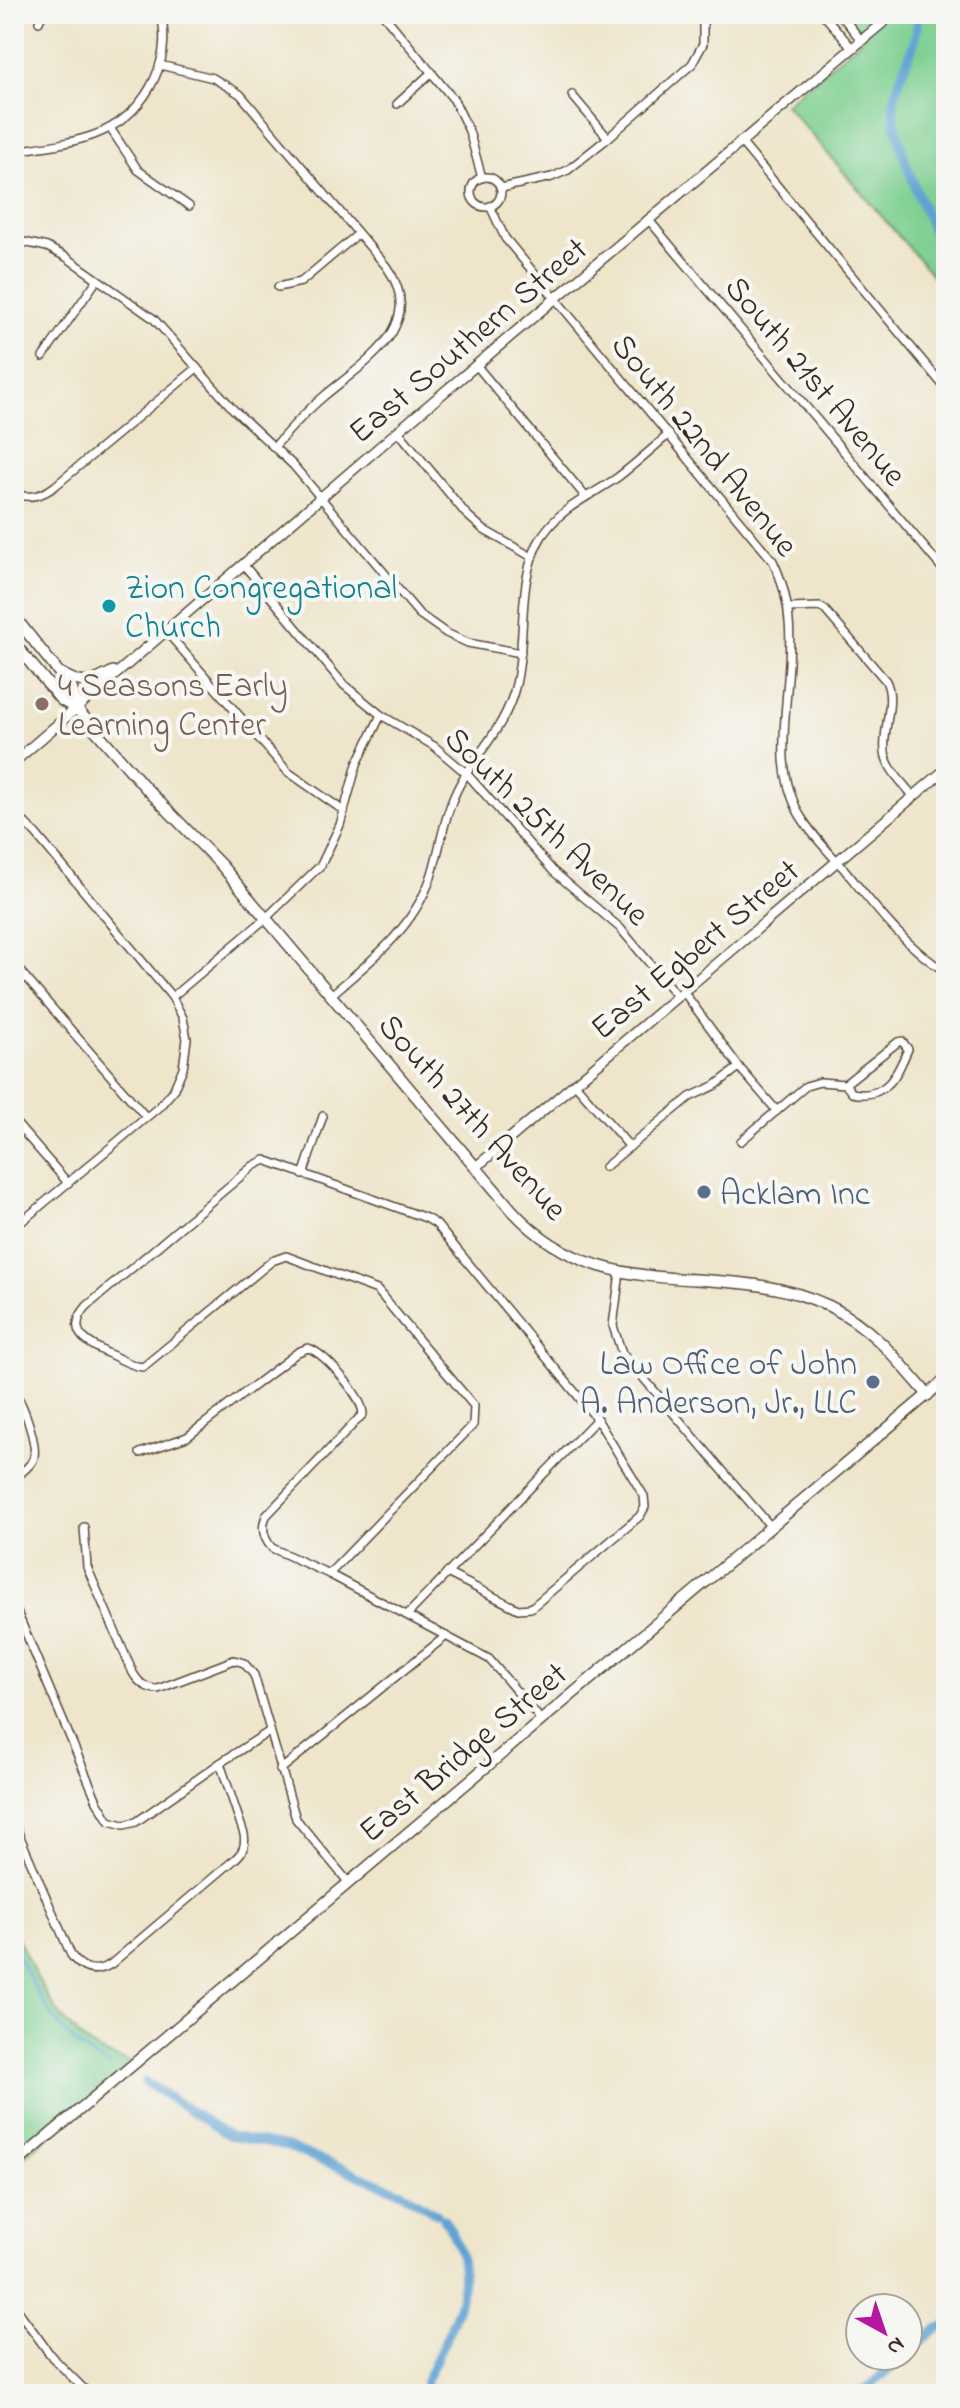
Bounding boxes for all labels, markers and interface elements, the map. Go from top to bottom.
street label: East Southern Street [339,227,600,457]
street label: South 21st Avenue [711,266,918,499]
street label: South 22nd Avenue [597,324,809,570]
place label: Zion Congregational Church [125,565,397,654]
marker: Zion Congregational Church [100,597,118,615]
place label: 4 Seasons Early Learning Center [58,663,288,752]
marker: 4 Seasons Early Learning Center [33,695,51,713]
street label: South 25th Avenue [431,716,660,940]
street label: East Egbert Street [581,848,812,1054]
street label: South 27th Avenue [364,1004,578,1234]
place label: Acklam Inc [720,1171,871,1221]
marker: Acklam Inc [695,1183,713,1201]
place label: Law Office of John A. Anderson, Jr., LLC [580,1341,857,1430]
marker: Law Office of John A. Anderson, Jr., LLC [864,1373,882,1391]
street label: East Bridge Street [349,1651,580,1857]
north arrow [844,2292,924,2372]
text: N [879,2328,911,2362]

